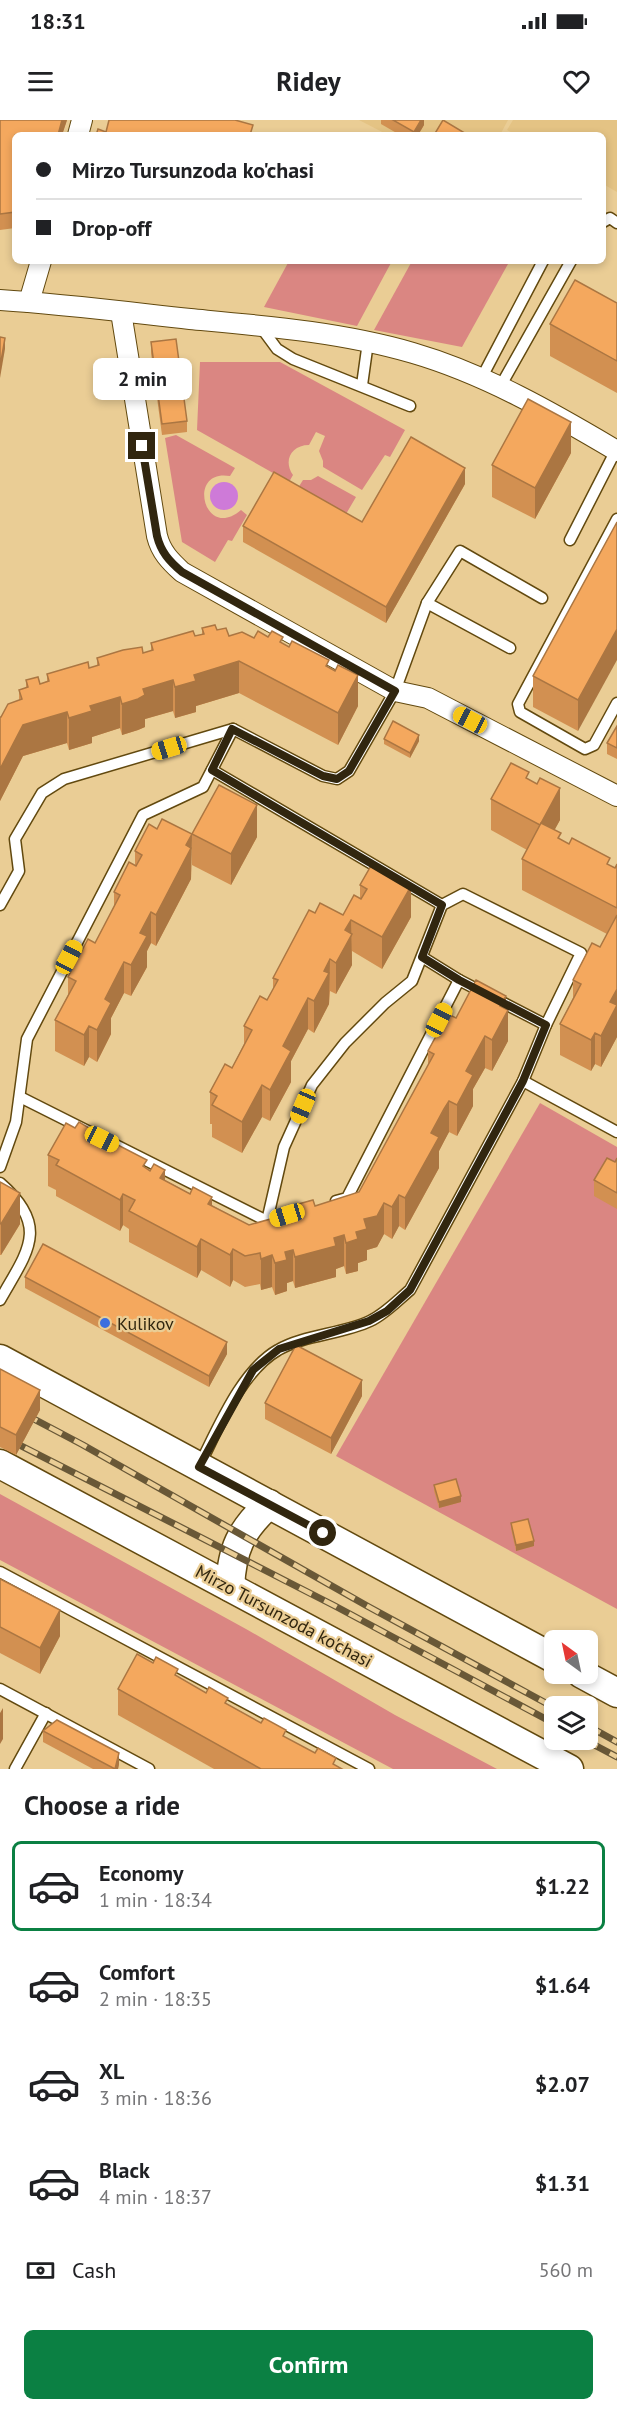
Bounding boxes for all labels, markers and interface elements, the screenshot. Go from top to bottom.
text: 18:31 [30,7,86,35]
text: Ridey [276,64,341,98]
icon: menu [24,65,57,98]
icon: heart [560,65,593,98]
text: Mirzo Tursunzoda ko'chasi [72,156,314,184]
text: Drop-off [72,214,151,242]
callout: 2 min [92,359,192,401]
text: 2 min [118,366,167,392]
route end [128,432,155,459]
car [450,704,490,736]
car [149,734,189,762]
car [53,937,85,977]
car [423,1000,455,1040]
car [288,1086,318,1126]
car [82,1123,122,1155]
car [267,1201,307,1229]
place label: Kulikov [117,1312,174,1335]
marker: Kulikov [98,1316,112,1330]
route start [309,1519,336,1546]
street label: Mirzo Tursunzoda ko'chasi [192,1560,376,1672]
north arrow [544,1630,598,1684]
map controls [544,1630,598,1750]
button: layers [544,1696,598,1750]
text: Choose a ride [24,1788,180,1822]
icon: car [27,1859,81,1913]
text: Economy [99,1859,183,1887]
text: $1.22 [535,1872,590,1900]
text: 1 min · 18:34 [99,1887,212,1913]
icon: car [27,1958,81,2012]
text: Comfort [99,1958,175,1986]
text: $1.64 [535,1971,590,1999]
text: 2 min · 18:35 [99,1986,212,2012]
icon: car [27,2057,81,2111]
text: XL [99,2057,124,2085]
text: $2.07 [535,2070,590,2098]
text: 3 min · 18:36 [99,2085,212,2111]
icon: car [27,2156,81,2210]
text: Black [99,2156,150,2184]
text: $1.31 [535,2169,590,2197]
text: 4 min · 18:37 [99,2184,212,2210]
icon: cash [24,2254,57,2287]
text: Cash [72,2256,116,2284]
text: 560 m [539,2257,593,2283]
button: Confirm [24,2330,593,2399]

